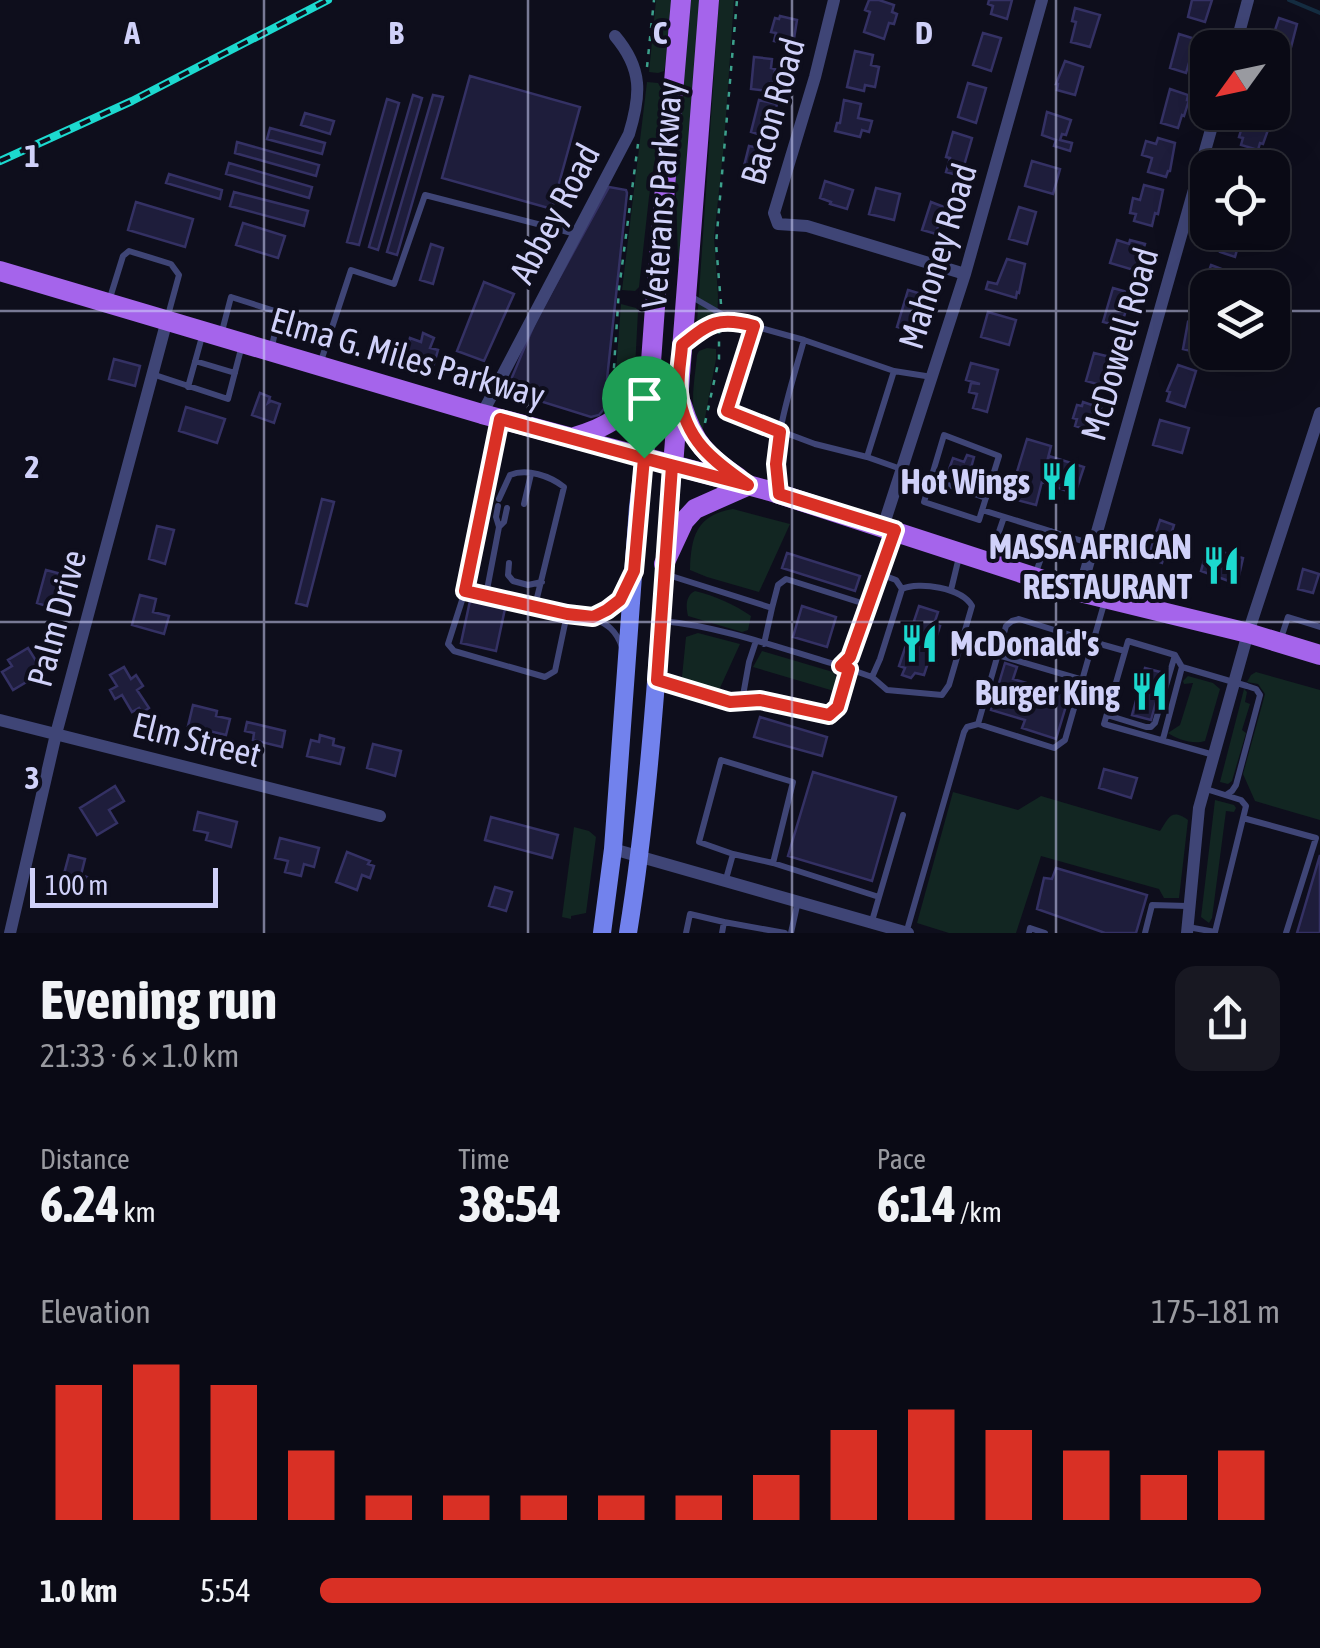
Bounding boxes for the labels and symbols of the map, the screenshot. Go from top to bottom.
text: A [123,14,140,51]
text: B [388,14,404,51]
text: C [653,14,668,51]
text: D [915,14,933,51]
north arrow [1190,30,1290,130]
street label: Bacon Road [732,33,812,189]
street label: Veterans Parkway [633,80,689,310]
text: 1 [24,137,40,174]
street label: Abbey Road [501,137,607,289]
street label: Mahoney Road [890,158,984,354]
street label: McDowell Road [1072,243,1166,445]
street label: Elma G. Miles Parkway [266,299,550,415]
pin [602,356,687,459]
text: 2 [24,448,40,485]
restaurant icon: Hot Wings [1039,460,1081,502]
place label: Hot Wings [901,461,1030,501]
place label: MASSA AFRICAN RESTAURANT [989,526,1193,606]
street label: Palm Drive [19,545,93,691]
restaurant icon: MASSA AFRICAN RESTAURANT [1201,545,1243,587]
restaurant icon: McDonald's [899,622,941,664]
place label: McDonald's [950,623,1099,663]
restaurant icon: Burger King [1129,671,1171,713]
place label: Burger King [975,672,1121,712]
street label: Elm Street [129,704,265,774]
text: 3 [24,759,40,796]
scale bar [30,863,218,908]

